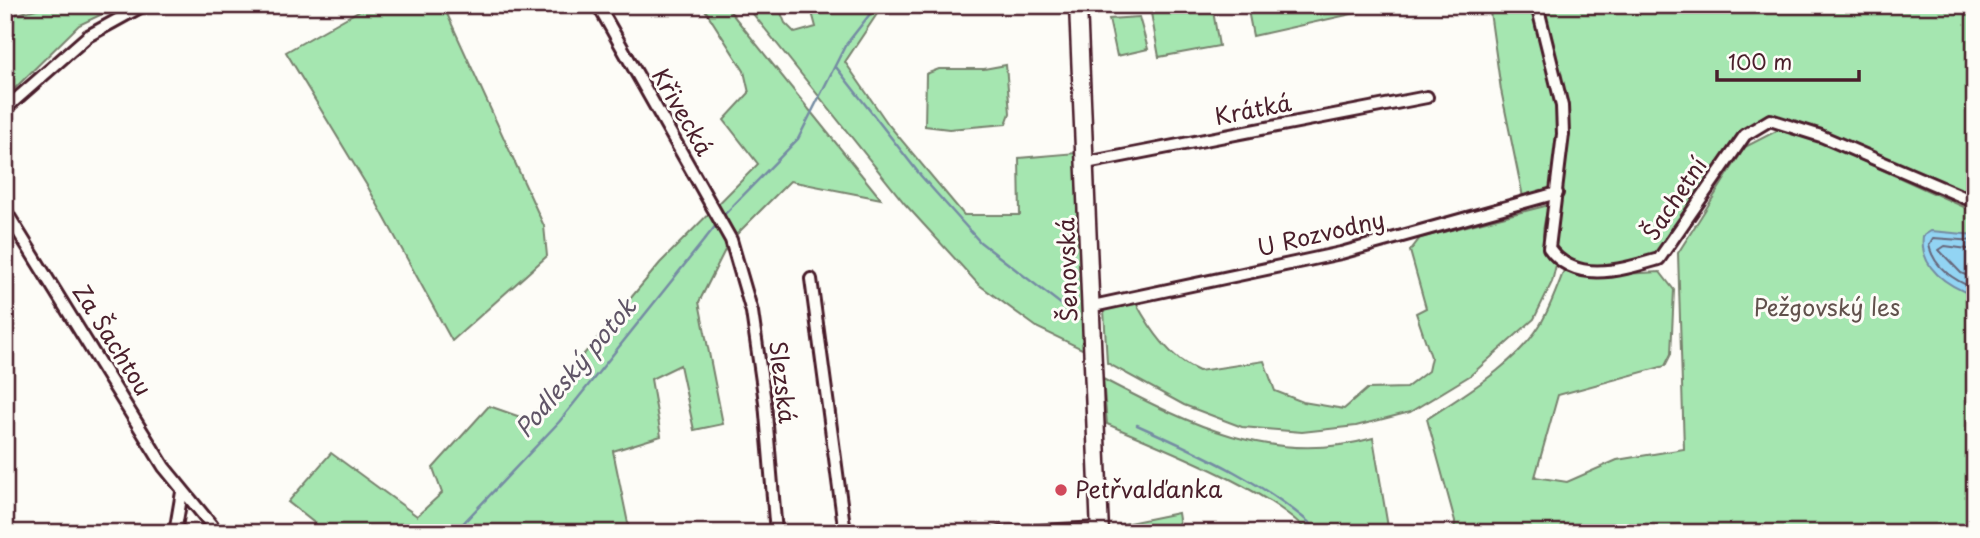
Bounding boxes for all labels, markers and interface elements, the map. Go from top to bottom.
scale bar [1717,38,1859,82]
text: 100 m [1728,45,1792,77]
street label: Křivecká [644,61,723,162]
street label: Krátká [1211,84,1295,133]
street label: Šachetní [1633,149,1715,247]
street label: U Rozvodny [1254,201,1388,264]
street label: Šenovská [1047,216,1086,323]
street label: Za Šachtou [65,276,162,402]
water label: Podleský potok [505,288,644,444]
park label: Pežgovský les [1754,289,1900,324]
street label: Slezská [761,338,806,426]
place label: Petřvalďanka [1075,471,1223,506]
marker: Petřvalďanka [1053,482,1069,498]

